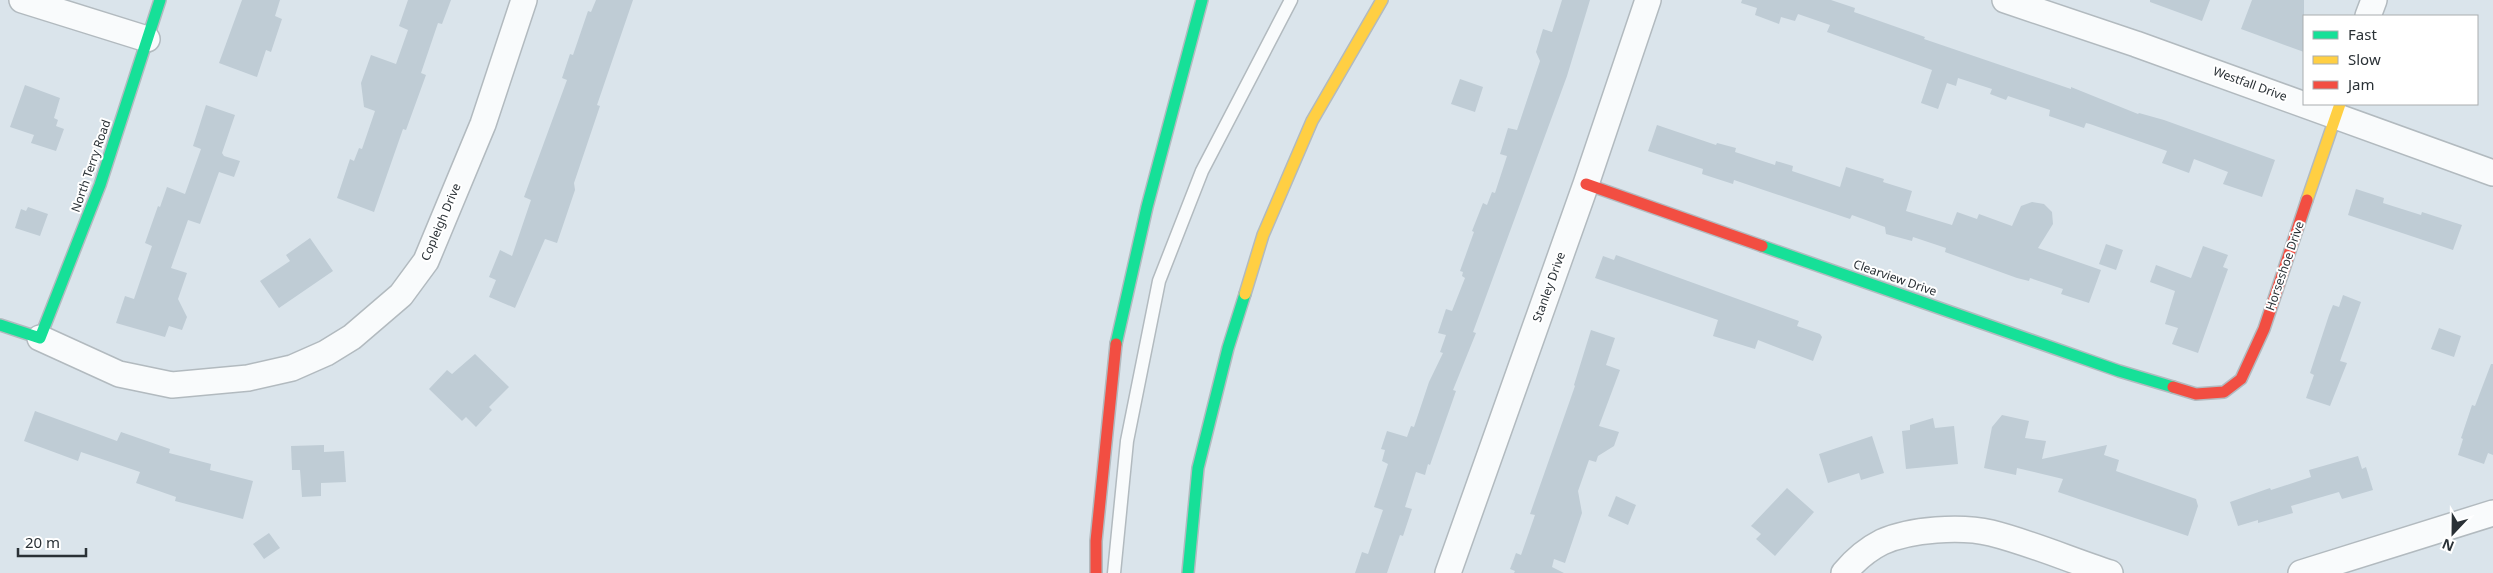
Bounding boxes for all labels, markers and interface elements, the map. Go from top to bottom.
legend [2303,15,2478,105]
text: Fast [2348,24,2377,44]
text: Slow [2348,49,2381,69]
street label: Westfall Drive [2211,62,2290,105]
text: Jam [2346,74,2375,94]
street label: North Terry Road [67,117,114,214]
street label: Copleigh Drive [417,180,465,263]
street label: Horseshoe Drive [2261,219,2308,313]
street label: Stanley Drive [1528,249,1569,324]
street label: Clearview Drive [1851,255,1939,300]
north arrow [2428,508,2478,558]
scale bar [18,526,85,558]
text: 20 m [25,532,60,552]
text: N [2439,535,2457,556]

